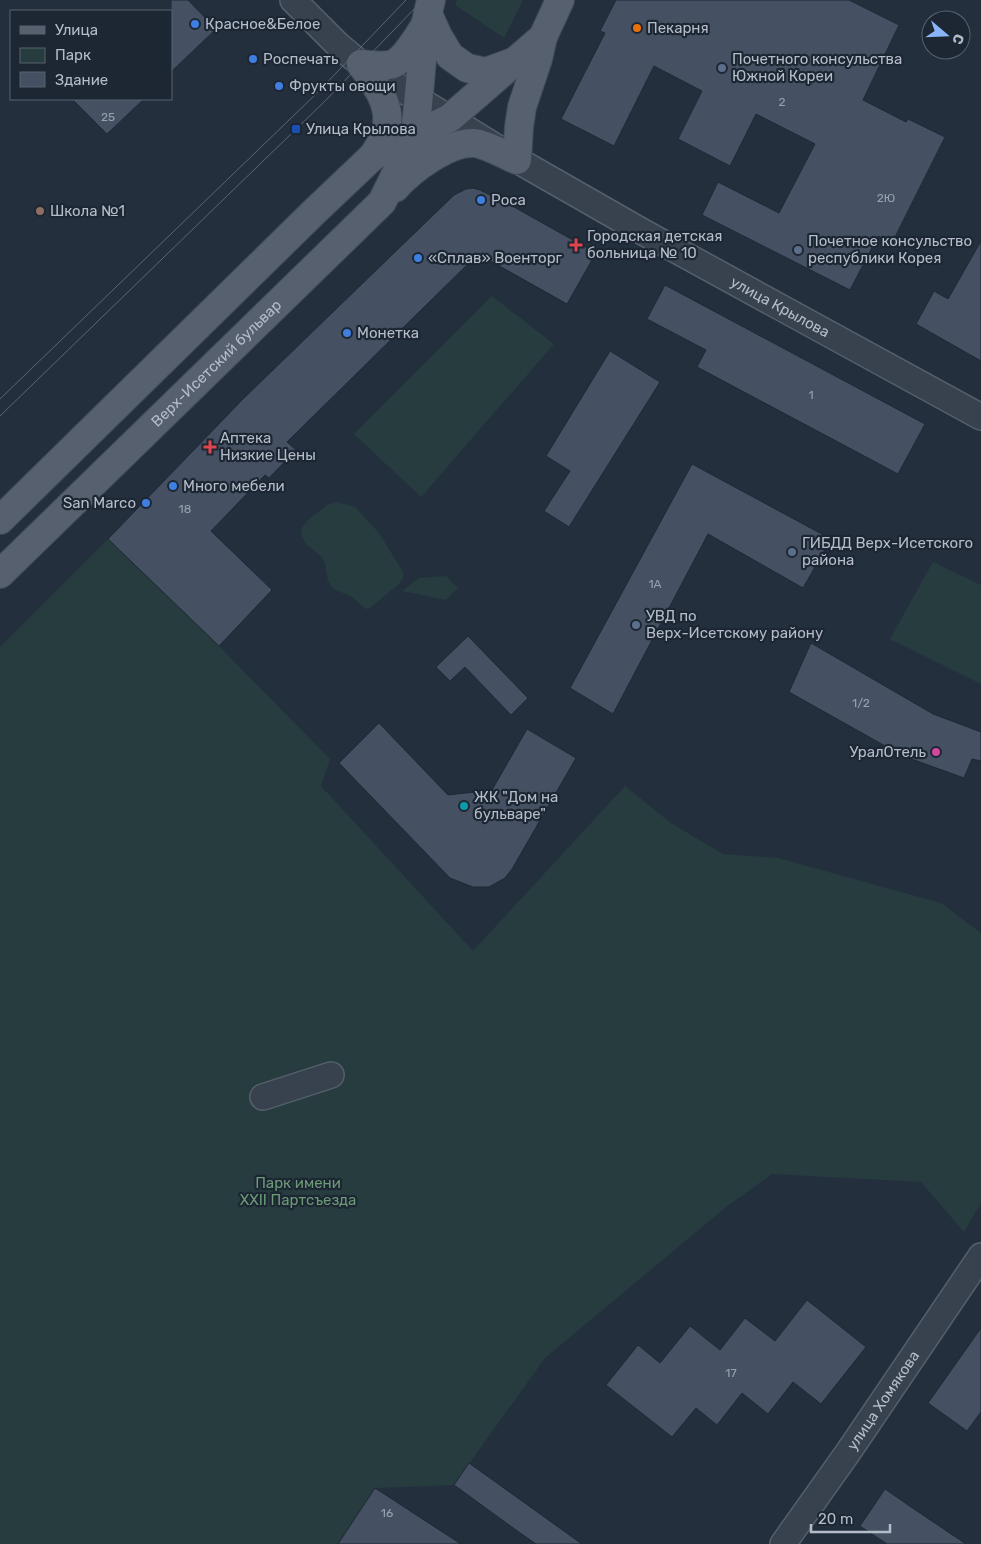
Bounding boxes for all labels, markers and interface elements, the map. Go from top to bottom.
legend [10,10,172,100]
north arrow [921,10,971,60]
place label: Красное&Белое [205,15,320,33]
marker: Красное&Белое [189,18,201,30]
place label: Пекарня [647,19,709,37]
text: Улица [55,21,98,39]
marker: Пекарня [631,22,643,34]
text: С [948,32,967,47]
text: Парк [55,46,91,64]
place label: Роспечать [263,50,339,68]
place label: Почетного консульства Южной Кореи [732,50,902,85]
marker: Роспечать [247,53,259,65]
marker: Почетного консульства Южной Кореи [716,62,728,74]
text: Здание [55,71,108,89]
place label: Фрукты овощи [289,77,396,95]
marker: Фрукты овощи [273,80,285,92]
house number: 2 [778,95,786,109]
house number: 25 [101,110,115,124]
place label: Улица Крылова [306,120,416,138]
marker: Улица Крылова [290,123,302,135]
place label: Роса [491,191,526,209]
house number: 2Ю [877,191,895,205]
marker: Роса [475,194,487,206]
place label: Школа №1 [50,202,125,220]
marker: Школа №1 [34,205,46,217]
place label: Городская детская больница № 10 [587,227,722,262]
place label: Почетное консульство республики Корея [808,232,972,267]
marker: Городская детская больница № 10 [569,238,583,252]
marker: Почетное консульство республики Корея [792,244,804,256]
place label: «Сплав» Военторг [428,249,563,267]
marker: «Сплав» Военторг [412,252,424,264]
street label: улица Крылова [727,273,833,341]
street label: Верх-Исетский бульвар [147,296,285,431]
place label: Монетка [357,324,419,342]
marker: Монетка [341,327,353,339]
house number: 1 [808,388,814,402]
place label: Аптека Низкие Цены [220,429,316,464]
marker: Аптека Низкие Цены [204,441,216,453]
place label: Много мебели [183,477,285,495]
marker: Много мебели [167,480,179,492]
place label: San Marco [63,494,136,512]
marker: San Marco [140,497,152,509]
house number: 18 [179,502,191,516]
place label: ГИБДД Верх-Исетского района [802,534,973,569]
marker: ГИБДД Верх-Исетского района [786,546,798,558]
house number: 1А [648,577,662,591]
place label: УВД по Верх-Исетскому району [646,607,823,642]
marker: УВД по Верх-Исетскому району [630,619,642,631]
house number: 1/2 [852,696,870,710]
place label: УралОтель [849,743,926,761]
marker: УралОтель [930,746,942,758]
place label: ЖК "Дом на бульваре" [474,788,558,823]
marker: ЖК "Дом на бульваре" [458,800,470,812]
park label: Парк имени XXII Партсъезда [240,1174,356,1209]
street label: улица Хомякова [843,1347,923,1454]
house number: 17 [725,1366,737,1380]
scale bar [811,1502,890,1534]
house number: 16 [381,1506,393,1520]
text: 20 m [818,1510,853,1528]

